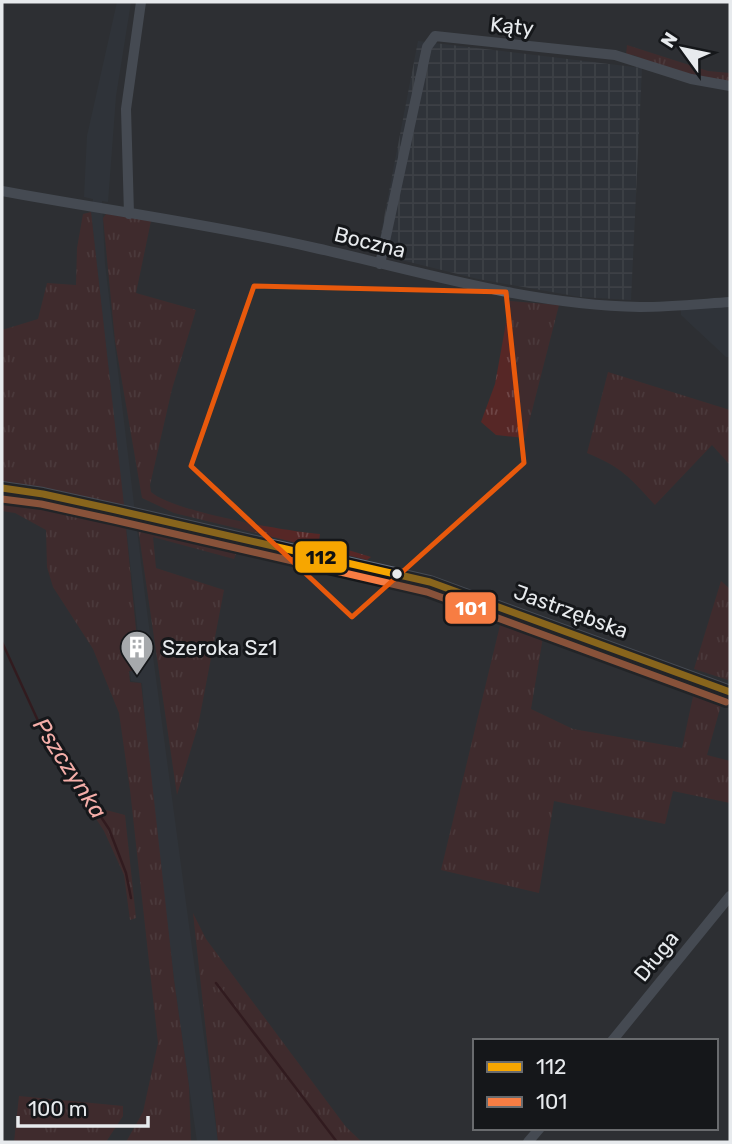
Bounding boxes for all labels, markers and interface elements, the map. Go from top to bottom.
street label: Kąty [489,11,535,41]
north arrow [648,14,718,84]
text: N [656,28,683,52]
street label: Boczna [332,221,408,263]
line badge: 112 [294,540,348,574]
text: 112 [305,546,337,569]
unlabelled marker [390,567,404,581]
street label: Jastrzębska [511,579,631,643]
line badge: 101 [444,591,497,625]
text: 101 [455,597,487,620]
building icon: Szeroka Sz1 [118,628,156,677]
place label: Szeroka Sz1 [162,635,277,660]
water label: Pszczynka [27,712,113,824]
street label: Długa [628,926,684,986]
legend [473,1039,718,1130]
text: 112 [536,1054,566,1079]
scale bar [18,1084,147,1128]
text: 101 [536,1089,567,1114]
text: 100 m [28,1096,87,1121]

